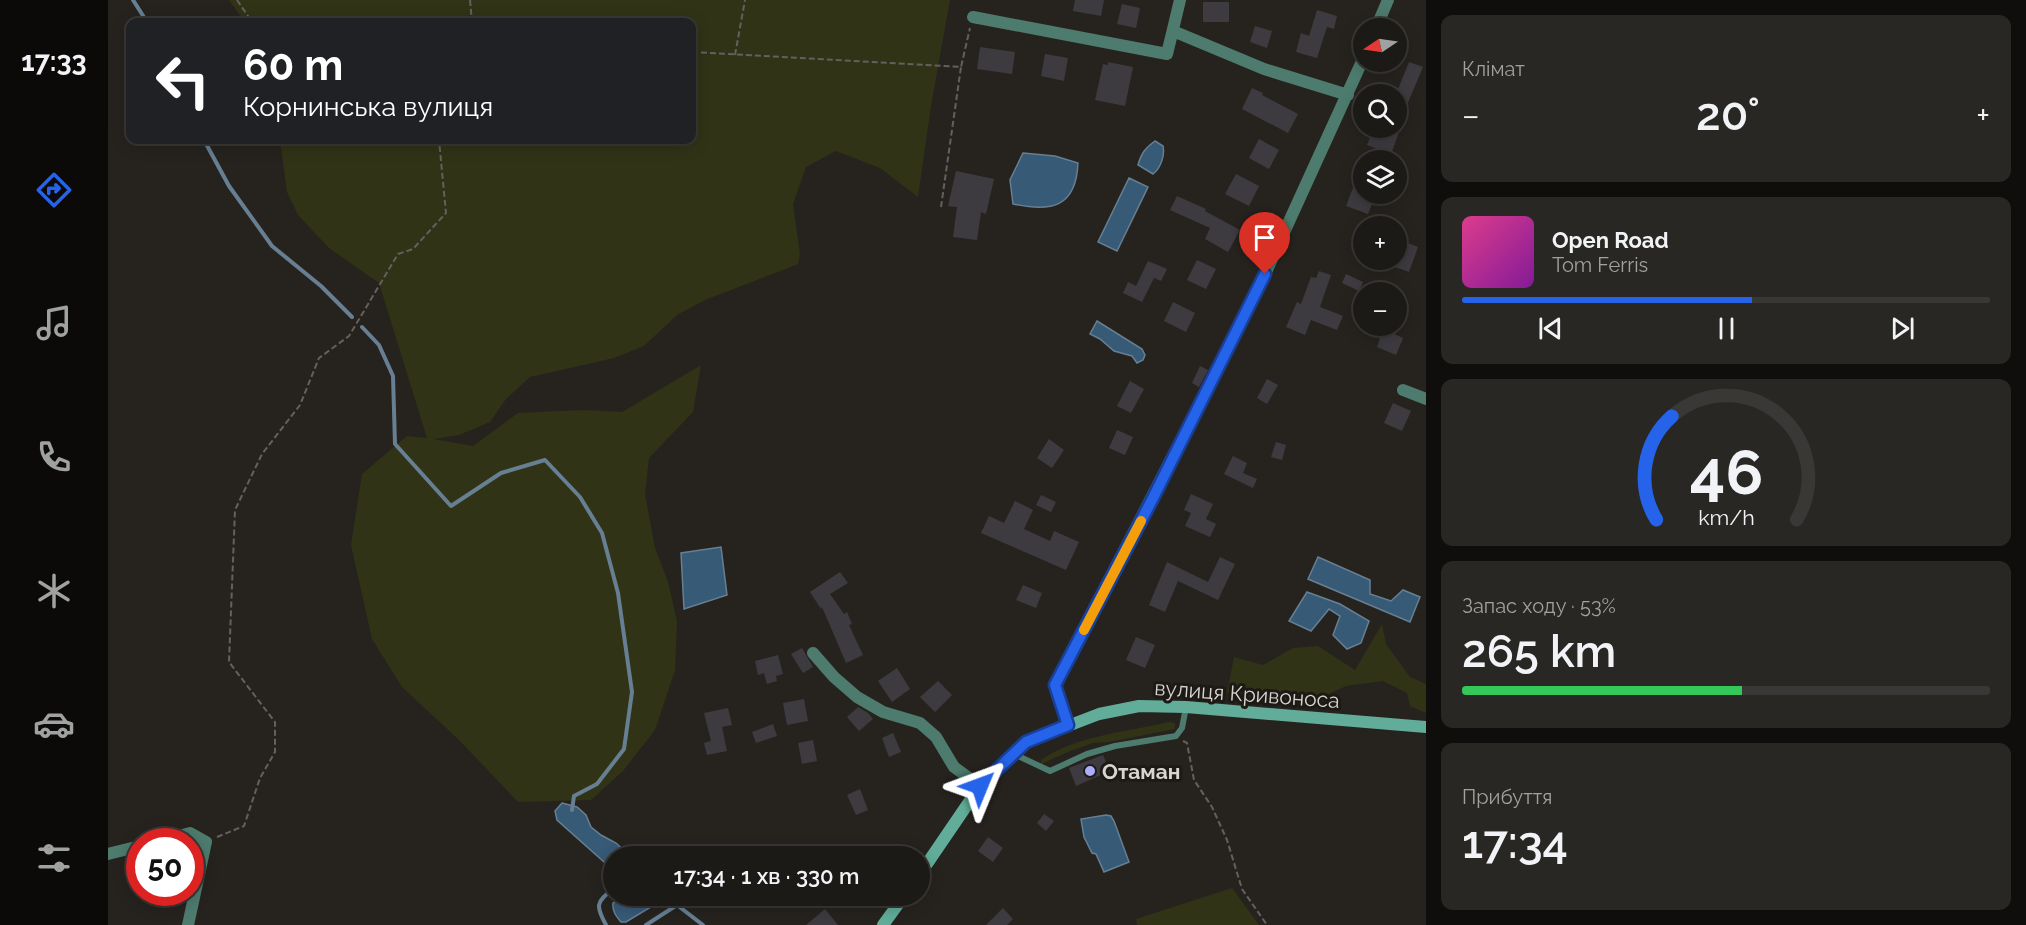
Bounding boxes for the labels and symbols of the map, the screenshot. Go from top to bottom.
north arrow [1353,18,1407,72]
pin [1239,212,1290,274]
street label: вулиця Кривоноса [1154,675,1340,713]
position arrow [948,754,1012,818]
place label: Отаман [1102,759,1180,784]
marker: Отаман [1083,764,1097,778]
speed limit sign: 50 [126,828,204,906]

